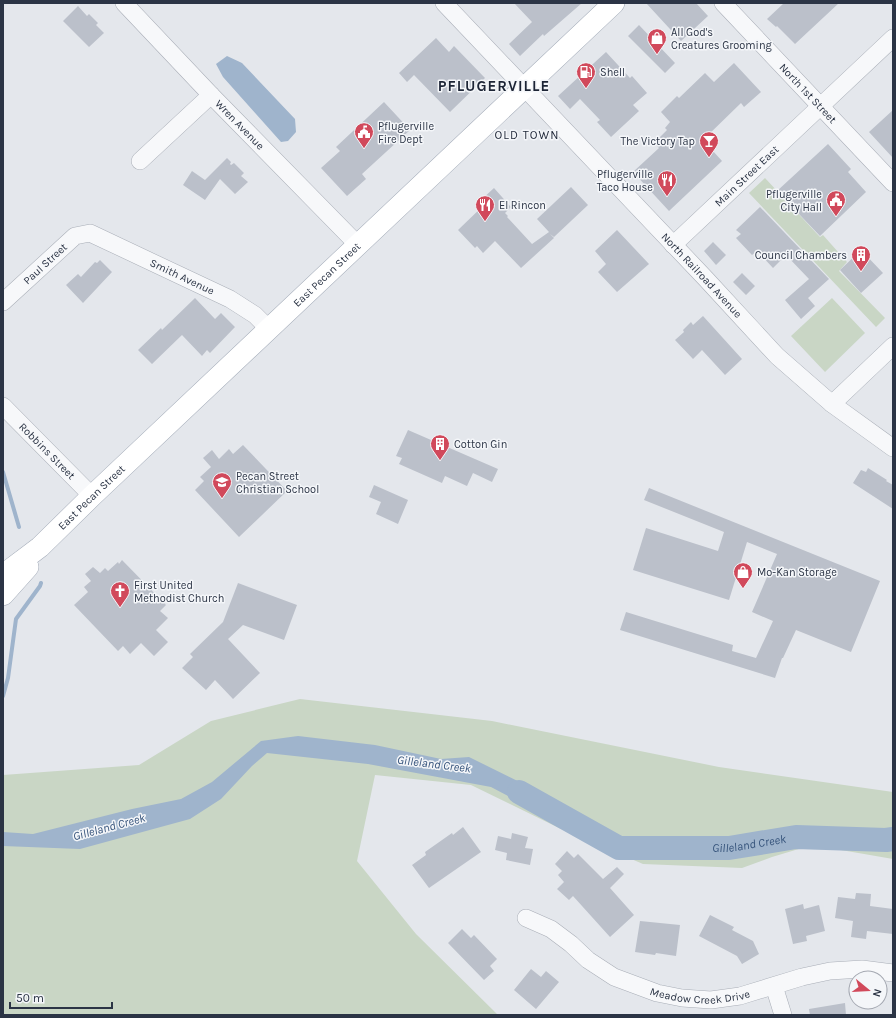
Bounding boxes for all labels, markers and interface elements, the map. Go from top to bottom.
place label: All God's Creatures Grooming [671,26,773,52]
shop icon: All God's Creatures Grooming [646,27,668,55]
fuel station icon: Shell [575,61,597,89]
street label: North 1st Street [776,61,839,126]
place label: Shell [600,66,625,79]
district label: PFLUGERVILLE [438,77,550,95]
street label: Wren Avenue [212,97,267,153]
place label: Pflugerville Fire Dept [378,120,434,146]
public building icon: Pflugerville Fire Dept [353,121,375,149]
district label: OLD TOWN [495,128,559,142]
bar icon: The Victory Tap [698,130,720,158]
place label: The Victory Tap [621,135,695,148]
street label: Main Street East [712,143,782,209]
place label: Pflugerville Taco House [597,168,653,194]
restaurant icon: Pflugerville Taco House [656,169,678,197]
place label: Pflugerville City Hall [766,188,822,214]
public building icon: Pflugerville City Hall [825,189,847,217]
restaurant icon: El Rincon [474,194,496,222]
place label: El Rincon [499,199,546,212]
street label: North Railroad Avenue [659,230,745,321]
street label: East Pecan Street [291,240,363,310]
street label: Paul Street [21,241,70,287]
building icon: Council Chambers [850,244,872,272]
place label: Council Chambers [755,249,847,262]
street label: Smith Avenue [148,256,217,298]
street label: Robbins Street [16,420,78,482]
building icon: Cotton Gin [429,433,451,461]
place label: Cotton Gin [454,438,507,451]
street label: East Pecan Street [56,462,128,533]
place label: Pecan Street Christian School [236,470,319,496]
school or university icon: Pecan Street Christian School [211,471,233,499]
shop icon: Mo-Kan Storage [732,561,754,589]
place label: Mo-Kan Storage [757,566,837,579]
place label: First United Methodist Church [134,579,224,605]
church icon: First United Methodist Church [109,580,131,608]
water label: Gilleland Creek [396,753,473,776]
water label: Gilleland Creek [71,810,148,843]
water label: Gilleland Creek [712,832,788,855]
north arrow [848,970,888,1010]
scale bar [10,984,112,1010]
street label: Meadow Creek Drive [648,985,752,1007]
text: N [870,987,884,999]
text: 50 m [16,991,44,1005]

